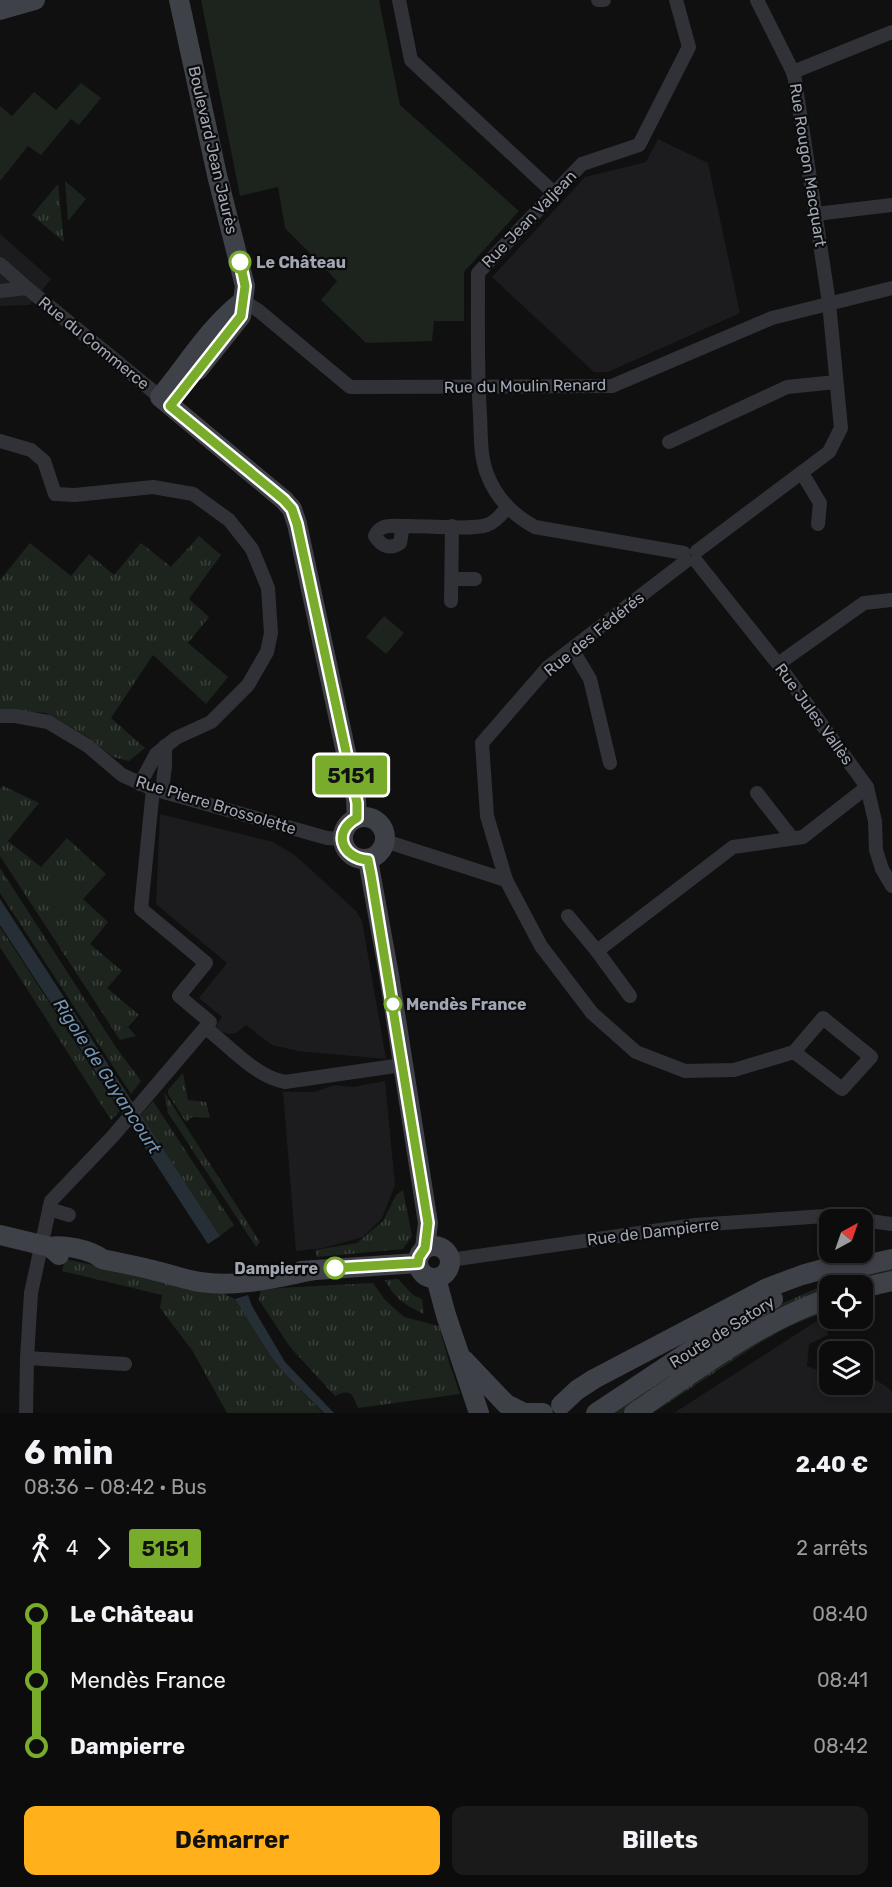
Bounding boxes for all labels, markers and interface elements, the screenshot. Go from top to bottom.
street label: Boulevard Jean Jaurès [184,64,242,236]
street label: Rue Rougon Macquart [786,82,830,248]
street label: Rue Jean Valjean [478,166,580,272]
marker: Le Château [229,251,251,273]
place label: Le Château [256,253,346,272]
street label: Rue du Commerce [35,292,153,394]
street label: Rue du Moulin Renard [444,375,606,397]
street label: Rue des Fédérés [540,588,648,680]
street label: Rue Jules Vallès [771,660,857,768]
line badge: 5151 [309,756,393,794]
text: 5151 [327,763,375,788]
street label: Rue Pierre Brossolette [134,772,298,838]
water label: Rigole de Guyancourt [49,994,166,1159]
marker: Mendès France [384,995,402,1013]
place label: Mendès France [406,995,526,1014]
north arrow [819,1209,873,1263]
map controls [819,1209,873,1395]
street label: Rue de Dampierre [586,1214,720,1250]
marker: Dampierre [324,1257,346,1279]
place label: Dampierre [234,1259,318,1278]
button: locate [819,1275,873,1329]
street label: Route de Satory [666,1292,778,1372]
button: layers [819,1341,873,1395]
text: 6 min [24,1433,113,1472]
text: 2.40 € [796,1451,868,1478]
text: 08:36 – 08:42 · Bus [24,1475,207,1499]
icon: walk [24,1532,57,1565]
icon: forward [87,1532,120,1565]
text: 4 [66,1536,78,1560]
text: 5151 [141,1536,189,1561]
text: 2 arrêts [796,1536,868,1560]
text: Le Château [70,1601,194,1628]
text: 08:40 [812,1602,868,1626]
text: Mendès France [70,1667,226,1694]
text: 08:41 [817,1668,868,1692]
text: Dampierre [70,1733,185,1760]
text: 08:42 [813,1734,868,1758]
button: Démarrer [24,1806,440,1875]
button: Billets [452,1806,868,1875]

